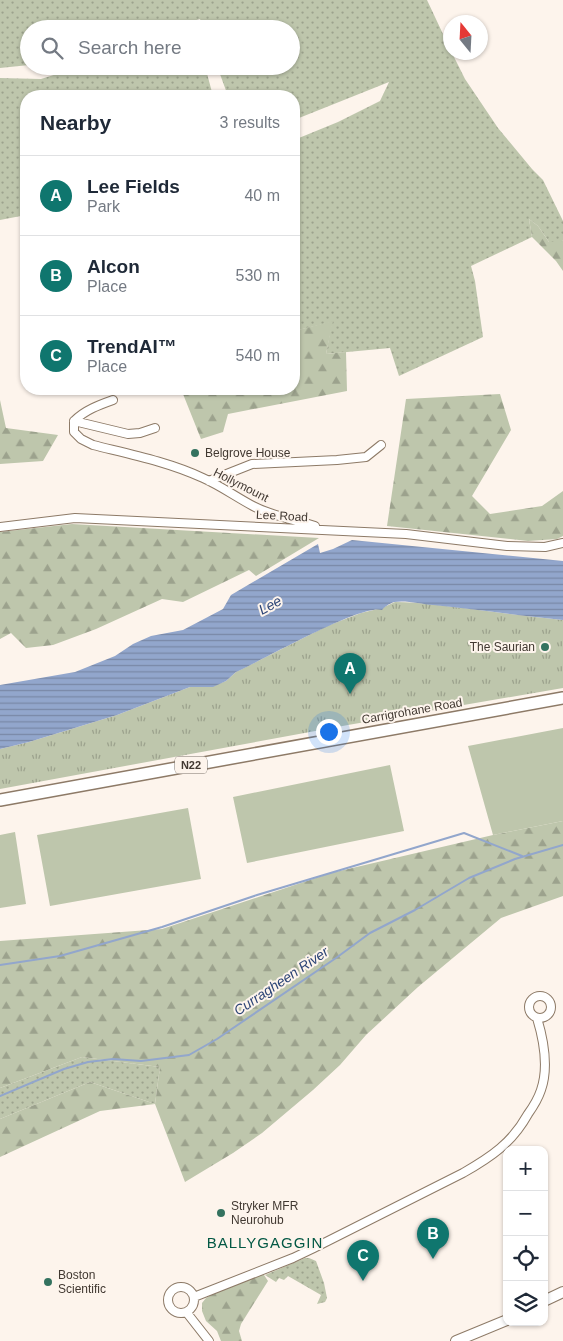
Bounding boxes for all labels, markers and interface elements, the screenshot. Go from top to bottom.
north arrow [443,15,488,60]
search box [20,20,300,75]
icon: search [38,34,66,62]
text: Search here [78,37,182,58]
text: Nearby [40,111,111,134]
text: 3 results [220,114,280,131]
text: Lee Fields [87,176,180,197]
text: A [50,187,62,204]
text: 40 m [244,187,280,204]
text: Park [87,198,120,215]
text: Alcon [87,256,140,277]
text: B [50,267,62,284]
text: 530 m [236,267,280,284]
text: Place [87,278,127,295]
text: TrendAI™ [87,336,177,357]
text: C [50,347,62,364]
text: 540 m [236,347,280,364]
text: Place [87,358,127,375]
place label: Belgrove House [205,446,291,460]
marker: Belgrove House [189,447,201,459]
street label: Hollymount [211,465,272,505]
street label: Lee Road [256,508,308,524]
water label: Lee [256,592,284,618]
place label: The Saurian [470,640,535,654]
marker: The Saurian [539,641,551,653]
pin: A [334,653,366,694]
street label: Carrigrohane Road [361,695,463,727]
your location [316,719,342,745]
road number: N22 [175,756,207,774]
water label: Curragheen River [231,943,332,1019]
map controls [503,1146,548,1326]
button: + [503,1146,548,1191]
button: − [503,1191,548,1236]
place label: Stryker MFR Neurohub [231,1199,299,1227]
marker: Stryker MFR Neurohub [215,1207,227,1219]
pin: B [417,1218,449,1259]
district label: BALLYGAGGIN [207,1234,323,1251]
button: locate [503,1236,548,1281]
pin: C [347,1240,379,1281]
place label: Boston Scientific [58,1268,106,1296]
marker: Boston Scientific [42,1276,54,1288]
button: layers [503,1281,548,1326]

